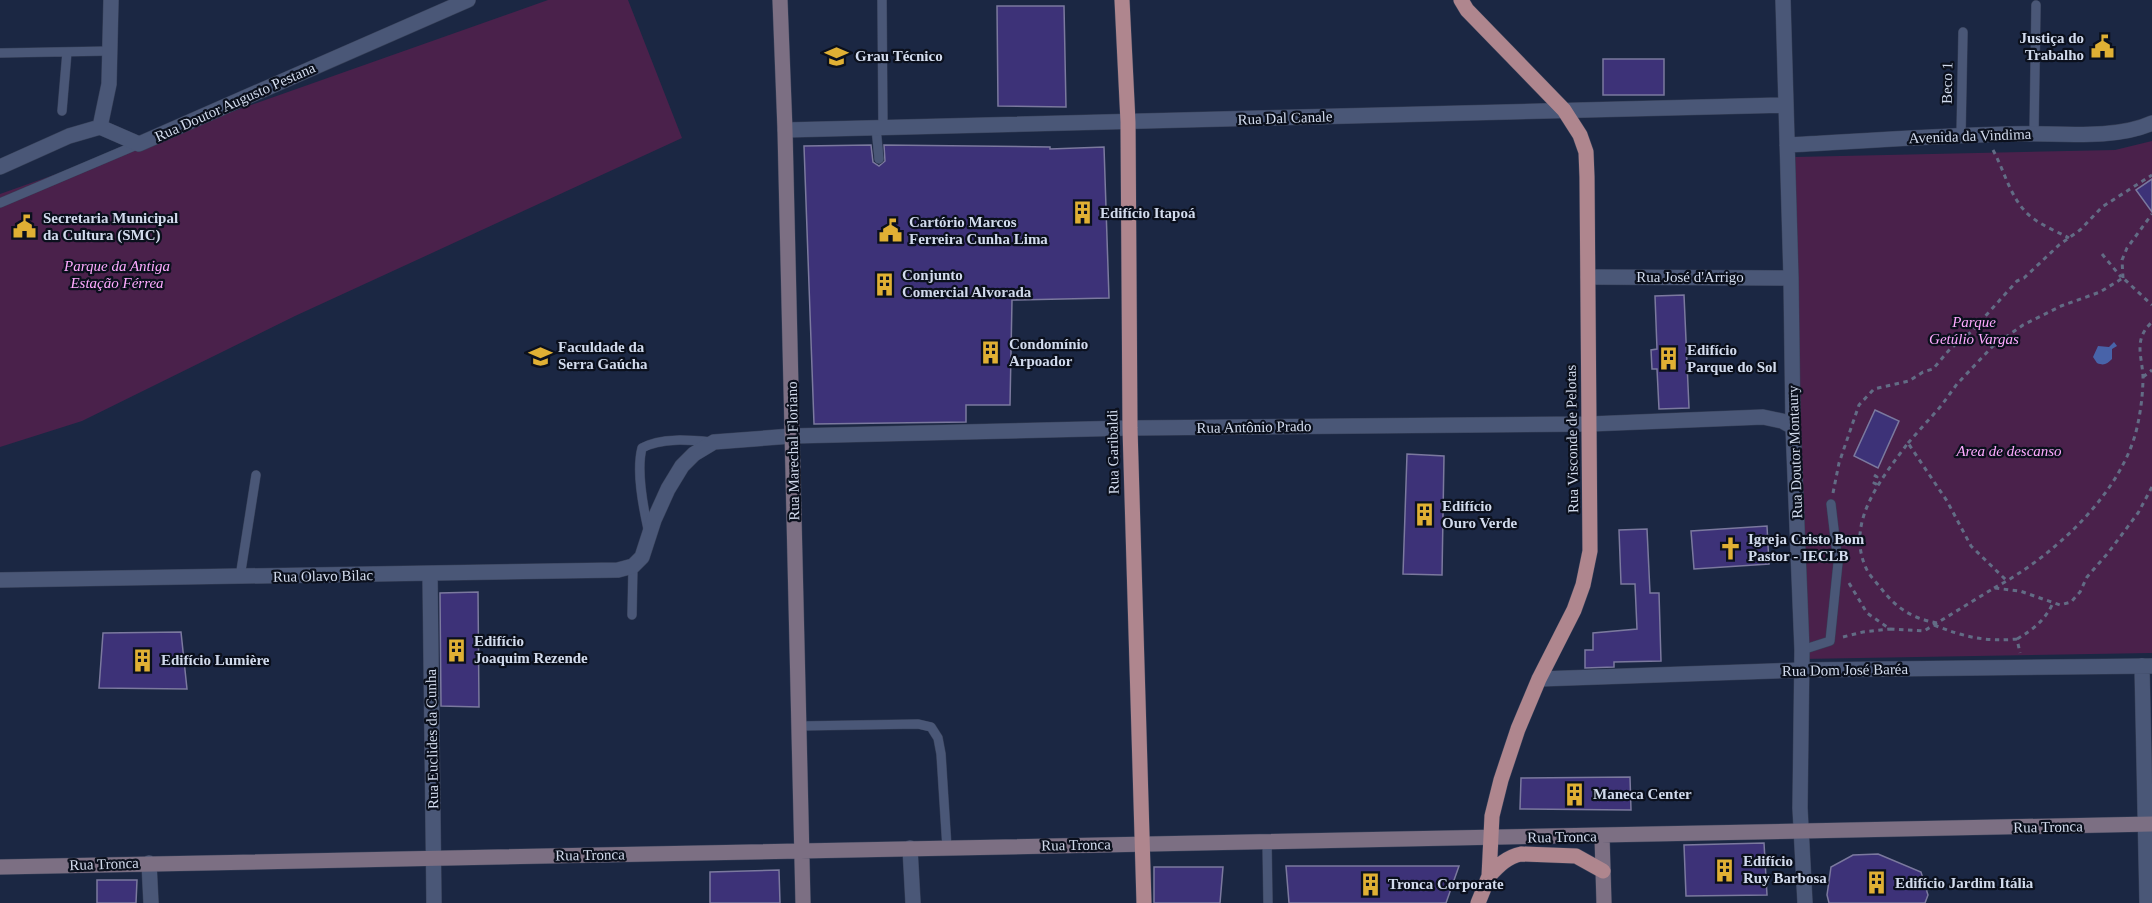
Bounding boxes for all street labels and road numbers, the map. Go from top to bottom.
street label: Rua Doutor Augusto Pestana [152,59,318,145]
street label: Beco 1 [1939,62,1955,104]
street label: Rua Dal Canale [1237,108,1333,128]
street label: Avenida da Vindima [1908,126,2032,146]
street label: Rua José d'Arrigo [1636,269,1744,285]
street label: Rua Visconde de Pelotas [1563,365,1581,513]
street label: Rua Marechal Floriano [784,381,802,521]
street label: Rua Doutor Montaury [1785,385,1805,519]
street label: Rua Garibaldi [1104,410,1122,494]
street label: Rua Antônio Prado [1196,418,1312,436]
street label: Rua Olavo Bilac [273,567,373,585]
street label: Rua Dom José Baréa [1782,661,1909,679]
street label: Rua Euclides da Cunha [423,668,441,809]
street label: Rua Tronca [2013,818,2083,836]
street label: Rua Tronca [1527,828,1597,846]
street label: Rua Tronca [1041,836,1111,854]
street label: Rua Tronca [555,846,625,864]
street label: Rua Tronca [69,855,139,873]

